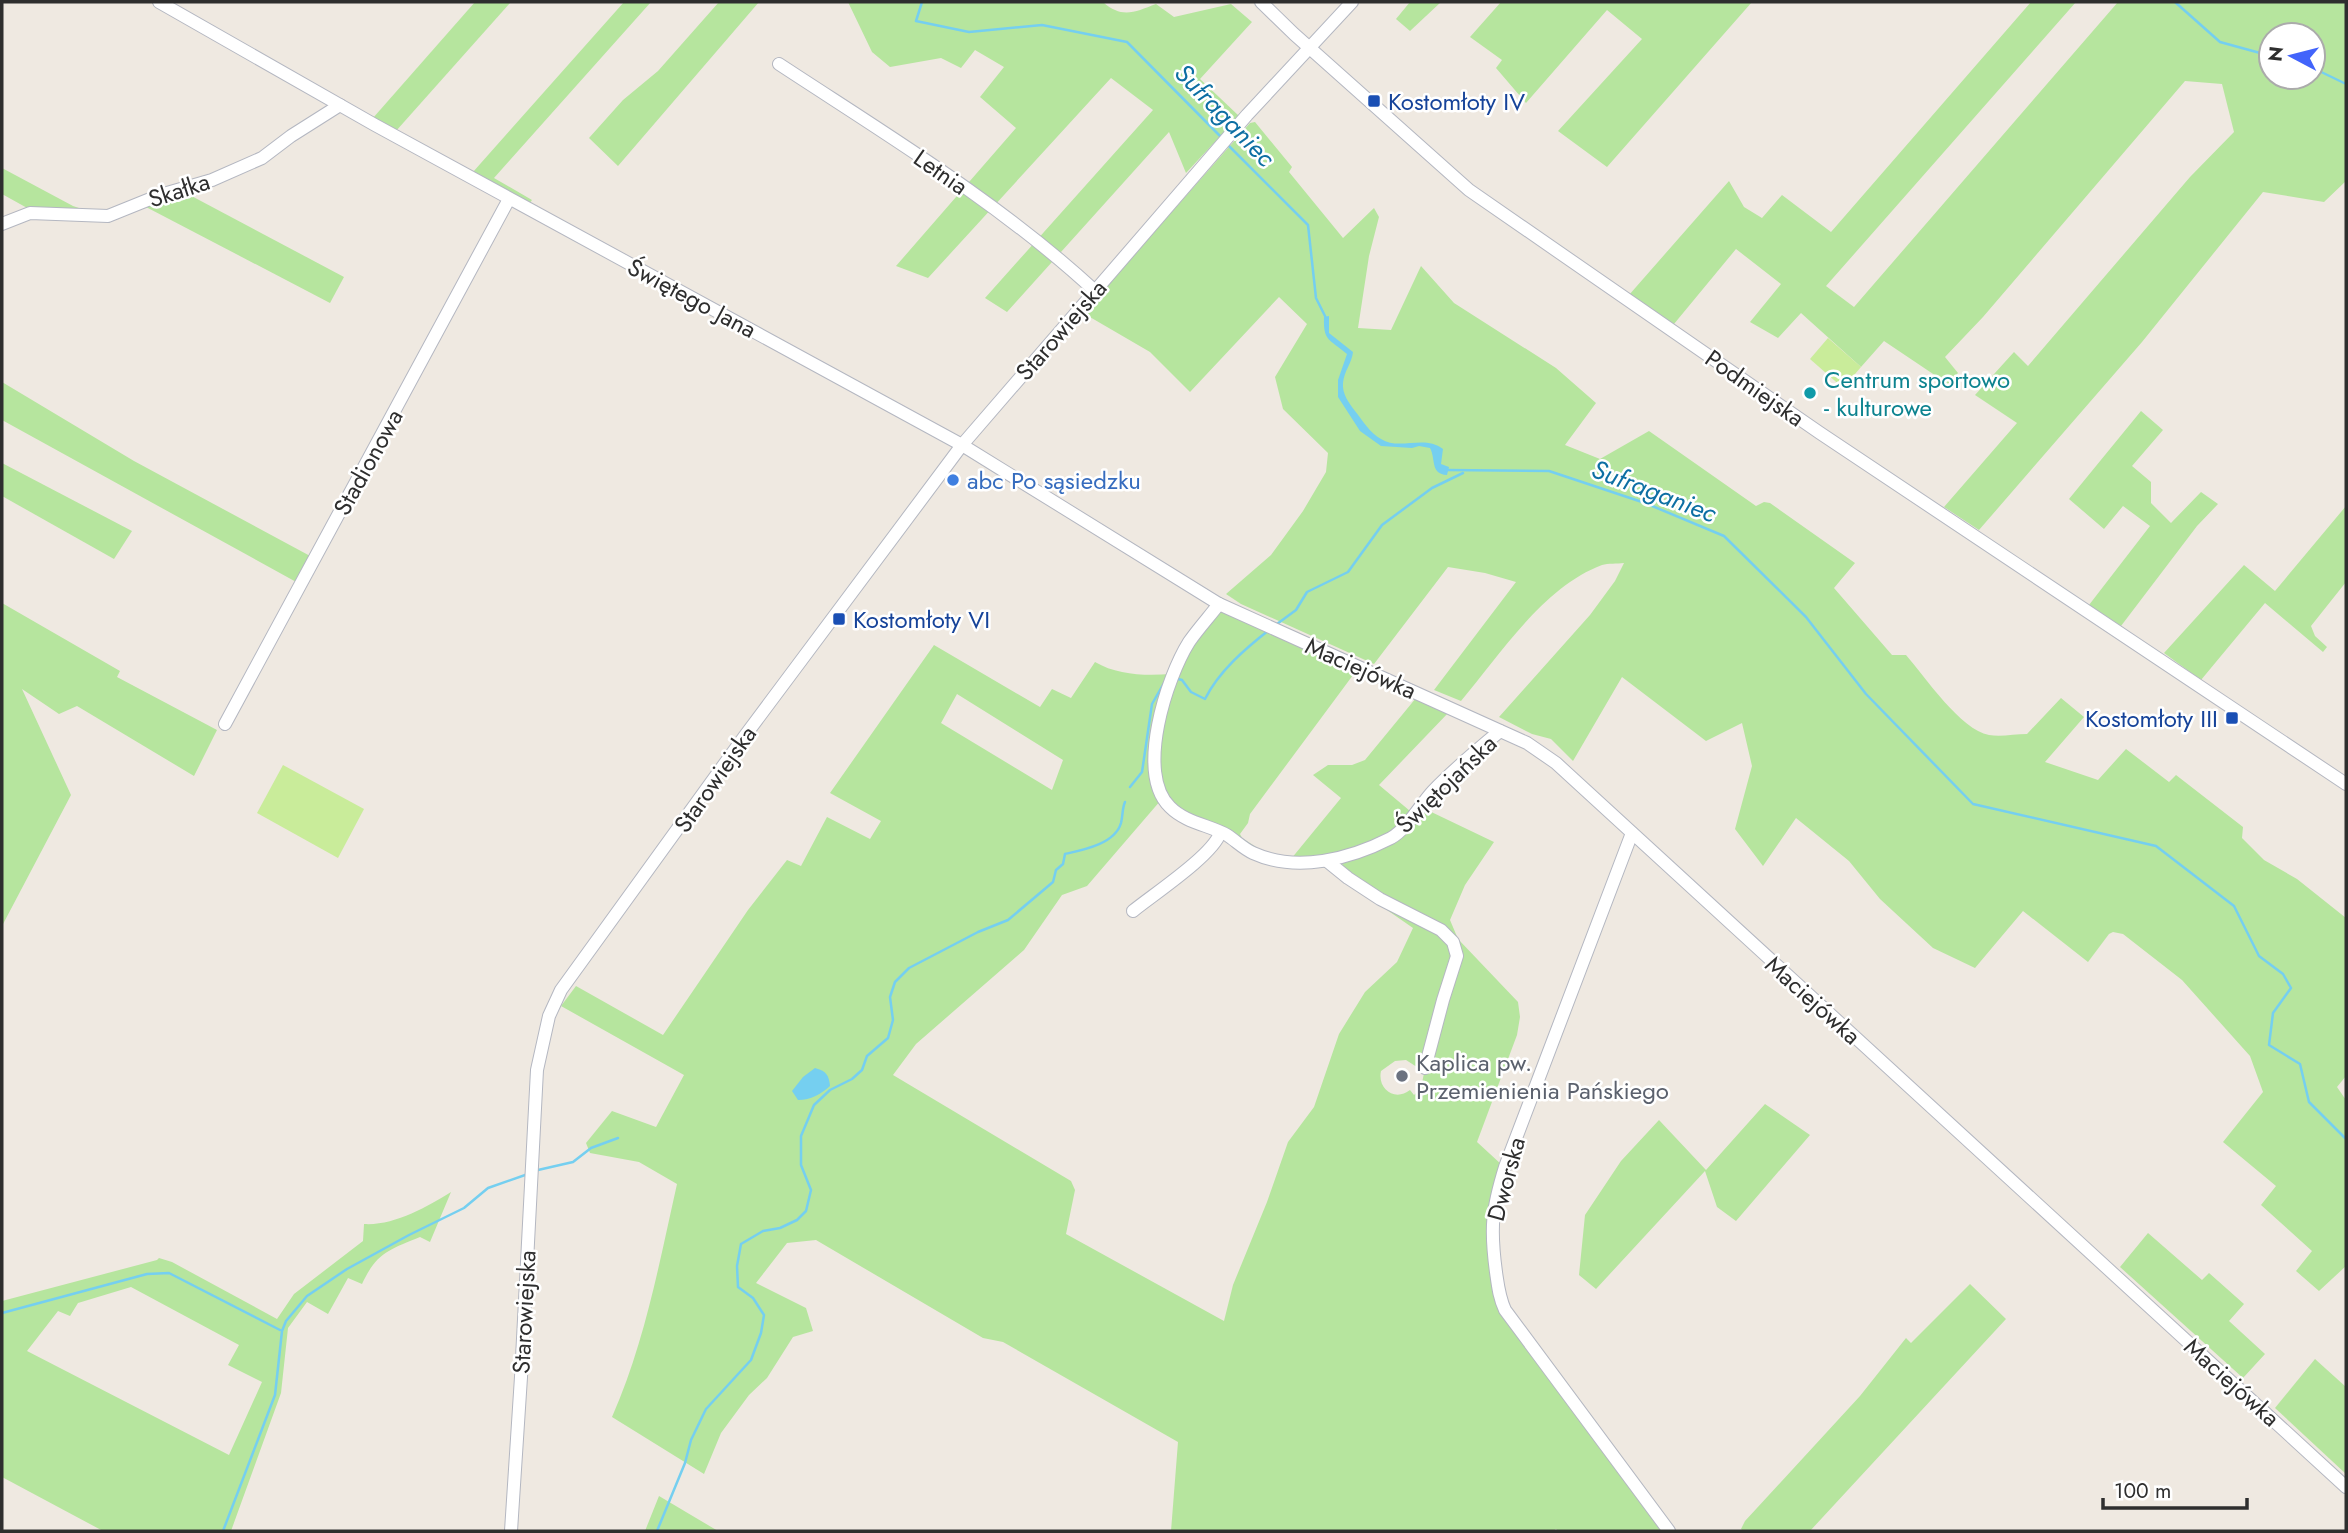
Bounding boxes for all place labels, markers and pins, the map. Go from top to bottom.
place label: Kostomłoty IV [1388,84,1525,119]
marker: Kostomłoty IV [1366,93,1382,109]
place label: Centrum sportowo - kulturowe [1824,362,2010,425]
marker: Centrum sportowo - kulturowe [1802,385,1818,401]
place label: abc Po sąsiedzku [967,463,1141,498]
marker: abc Po sąsiedzku [945,472,961,488]
place label: Kostomłoty VI [853,602,990,637]
marker: Kostomłoty VI [831,611,847,627]
place label: Kostomłoty III [2085,701,2218,736]
marker: Kostomłoty III [2224,710,2240,726]
place label: Kaplica pw. Przemienienia Pańskiego [1416,1045,1669,1108]
marker: Kaplica pw. Przemienienia Pańskiego [1394,1068,1410,1084]

